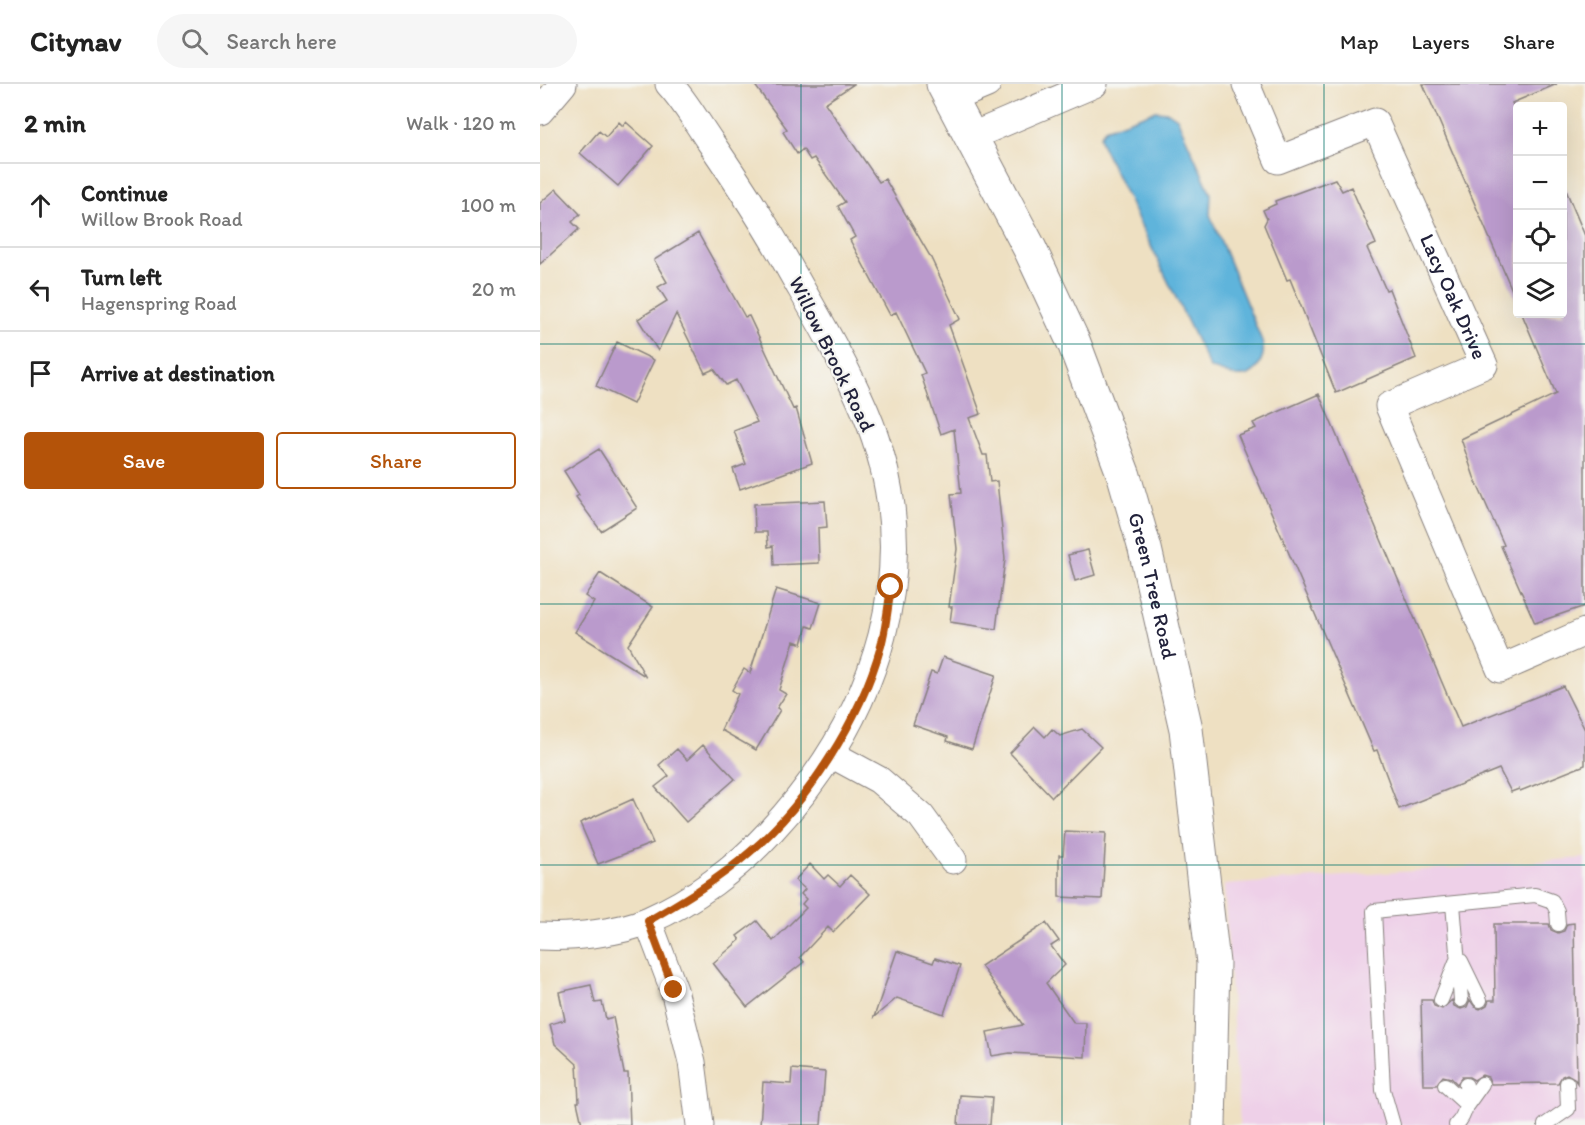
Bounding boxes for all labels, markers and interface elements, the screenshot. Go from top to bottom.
search box [157,14,577,68]
text: Citynav [30,24,121,58]
icon: search [178,25,211,58]
text: Search here [226,28,337,55]
text: Map [1340,29,1379,54]
text: Layers [1412,29,1470,54]
text: Share [1503,29,1555,54]
map controls [1513,102,1567,318]
button: + [1513,102,1567,156]
text: 2 min [24,107,86,139]
text: Walk · 120 m [406,111,516,135]
button: − [1513,156,1567,210]
text: Continue [81,180,168,207]
icon: ahead [24,189,57,222]
text: 100 m [461,193,516,217]
text: Willow Brook Road [81,207,243,231]
button: locate [1513,210,1567,264]
street label: Lacy Oak Drive [1415,230,1493,363]
text: Turn left [81,264,162,291]
button: layers [1513,264,1567,318]
street label: Willow Brook Road [784,272,881,436]
icon: left [24,273,57,306]
text: 20 m [472,277,516,301]
text: Hagenspring Road [81,291,237,315]
icon: arrive [24,357,57,390]
text: Arrive at destination [81,360,275,387]
button: Save [24,432,264,489]
button: Share [276,432,516,489]
street label: Green Tree Road [1123,510,1183,662]
route start [877,573,903,599]
route end [660,976,686,1002]

